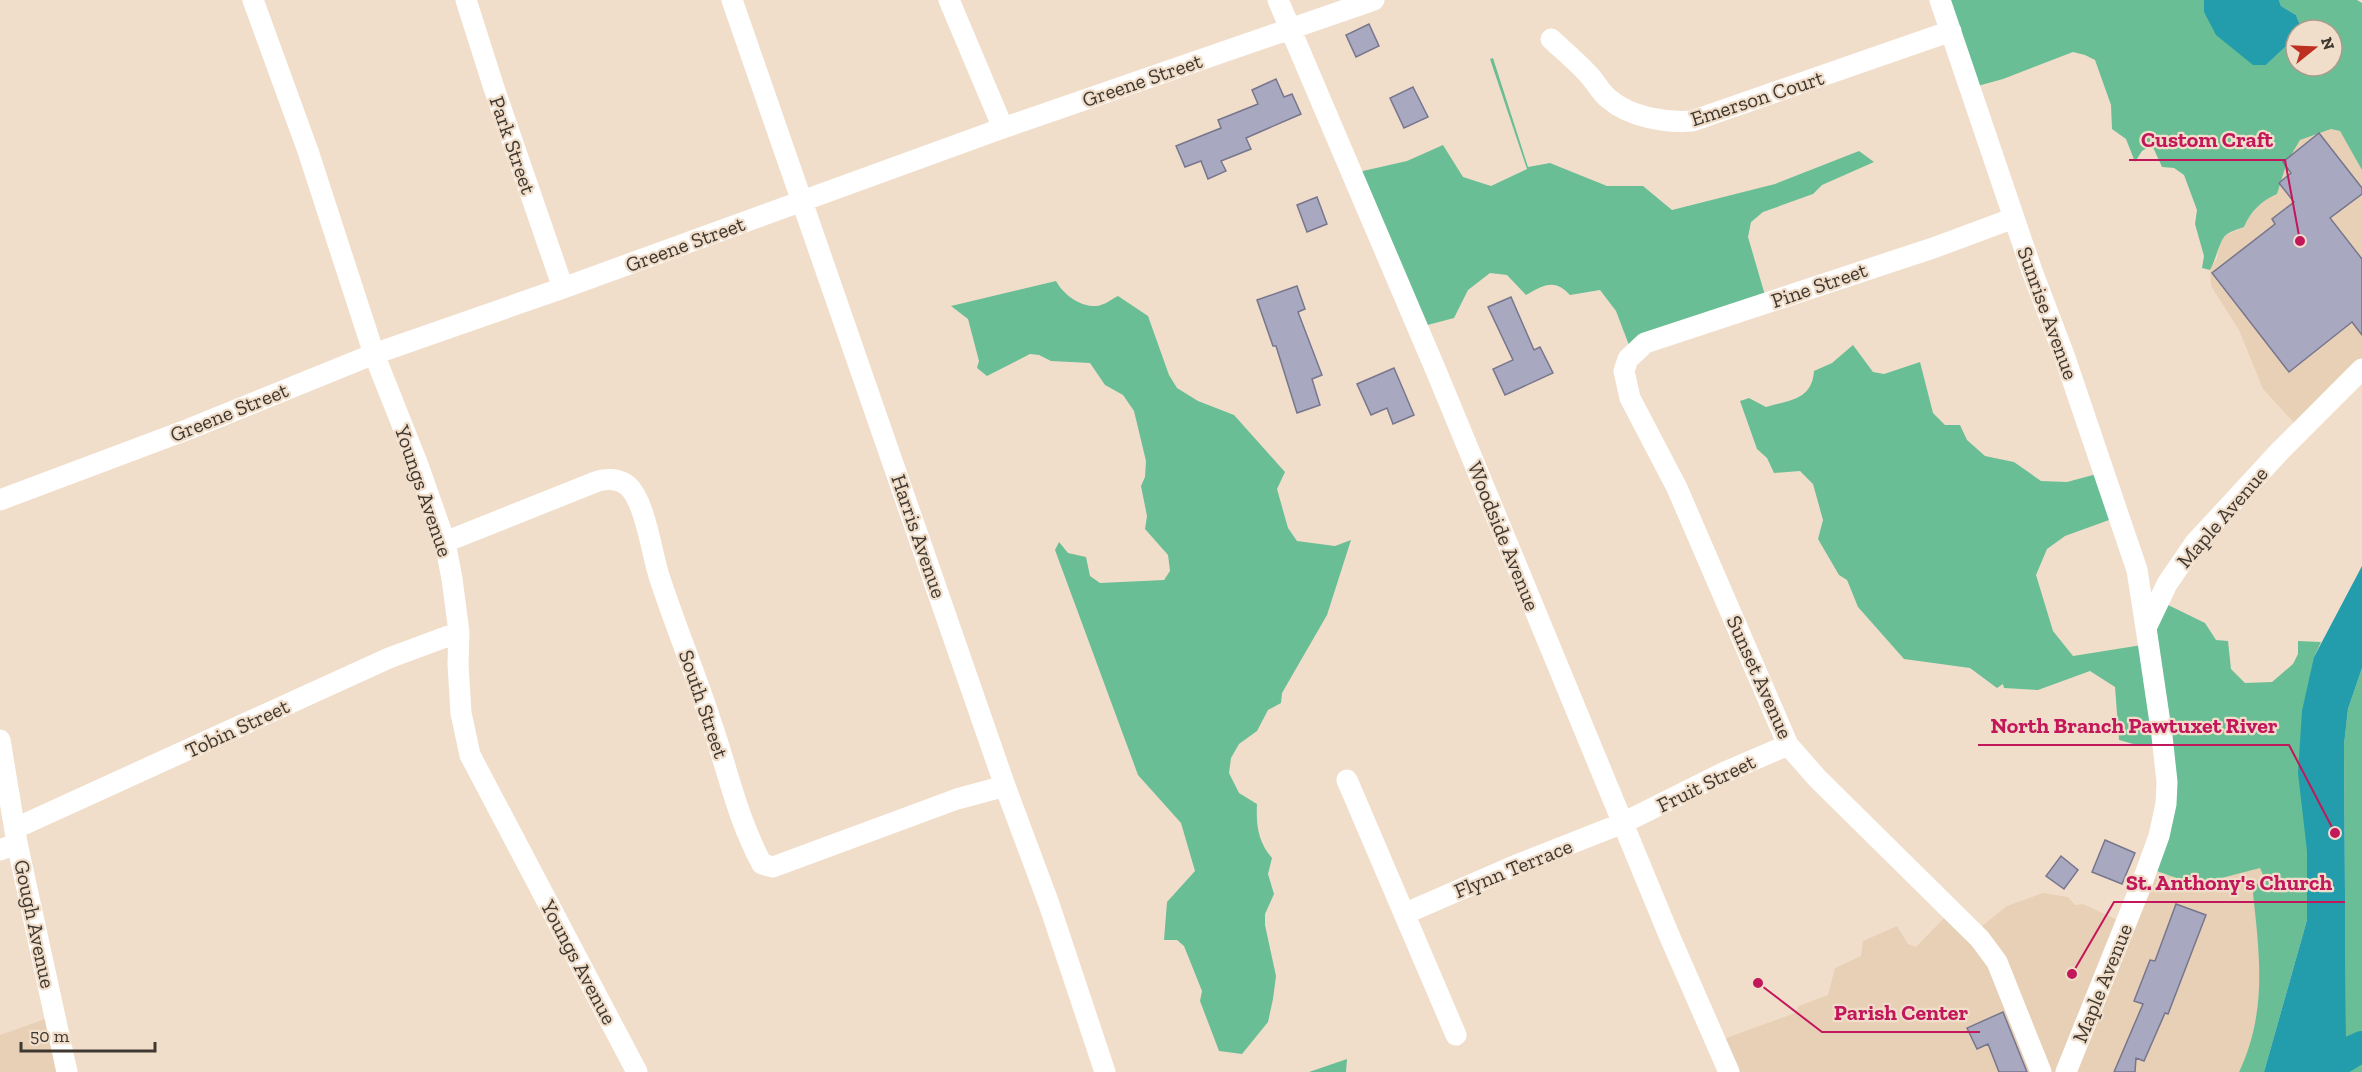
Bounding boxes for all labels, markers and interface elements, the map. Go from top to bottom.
north arrow [2284,18,2344,78]
text: N [2317,35,2339,52]
street label: Greene Street [1079,48,1205,112]
street label: Emerson Court [1687,65,1827,131]
street label: Park Street [485,93,541,197]
callout: Custom Craft [2129,120,2285,160]
text: Custom Craft [2141,126,2273,153]
street label: Greene Street [622,211,748,277]
street label: Sunrise Avenue [2012,243,2084,383]
street label: Pine Street [1768,257,1871,313]
street label: Greene Street [166,377,292,447]
street label: Youngs Avenue [390,421,458,560]
street label: Woodside Avenue [1463,458,1545,614]
street label: Maple Avenue [2171,461,2273,573]
street label: Harris Avenue [886,471,952,601]
street label: Sunset Avenue [1722,611,1798,743]
street label: South Street [674,646,734,762]
street label: Tobin Street [181,693,293,763]
callout: North Branch Pawtuxet River [1978,705,2289,745]
text: North Branch Pawtuxet River [1990,712,2278,739]
street label: Fruit Street [1653,748,1759,817]
street label: Flynn Terrace [1450,833,1576,903]
street label: Gough Avenue [9,857,61,991]
callout: St. Anthony's Church [2114,862,2345,902]
text: St. Anthony's Church [2126,869,2332,896]
street label: Youngs Avenue [535,895,622,1029]
street label: Maple Avenue [2067,920,2137,1046]
callout: Parish Center [1822,992,1980,1032]
text: Parish Center [1834,999,1968,1026]
scale bar [21,1015,154,1053]
text: 50 m [30,1025,70,1047]

